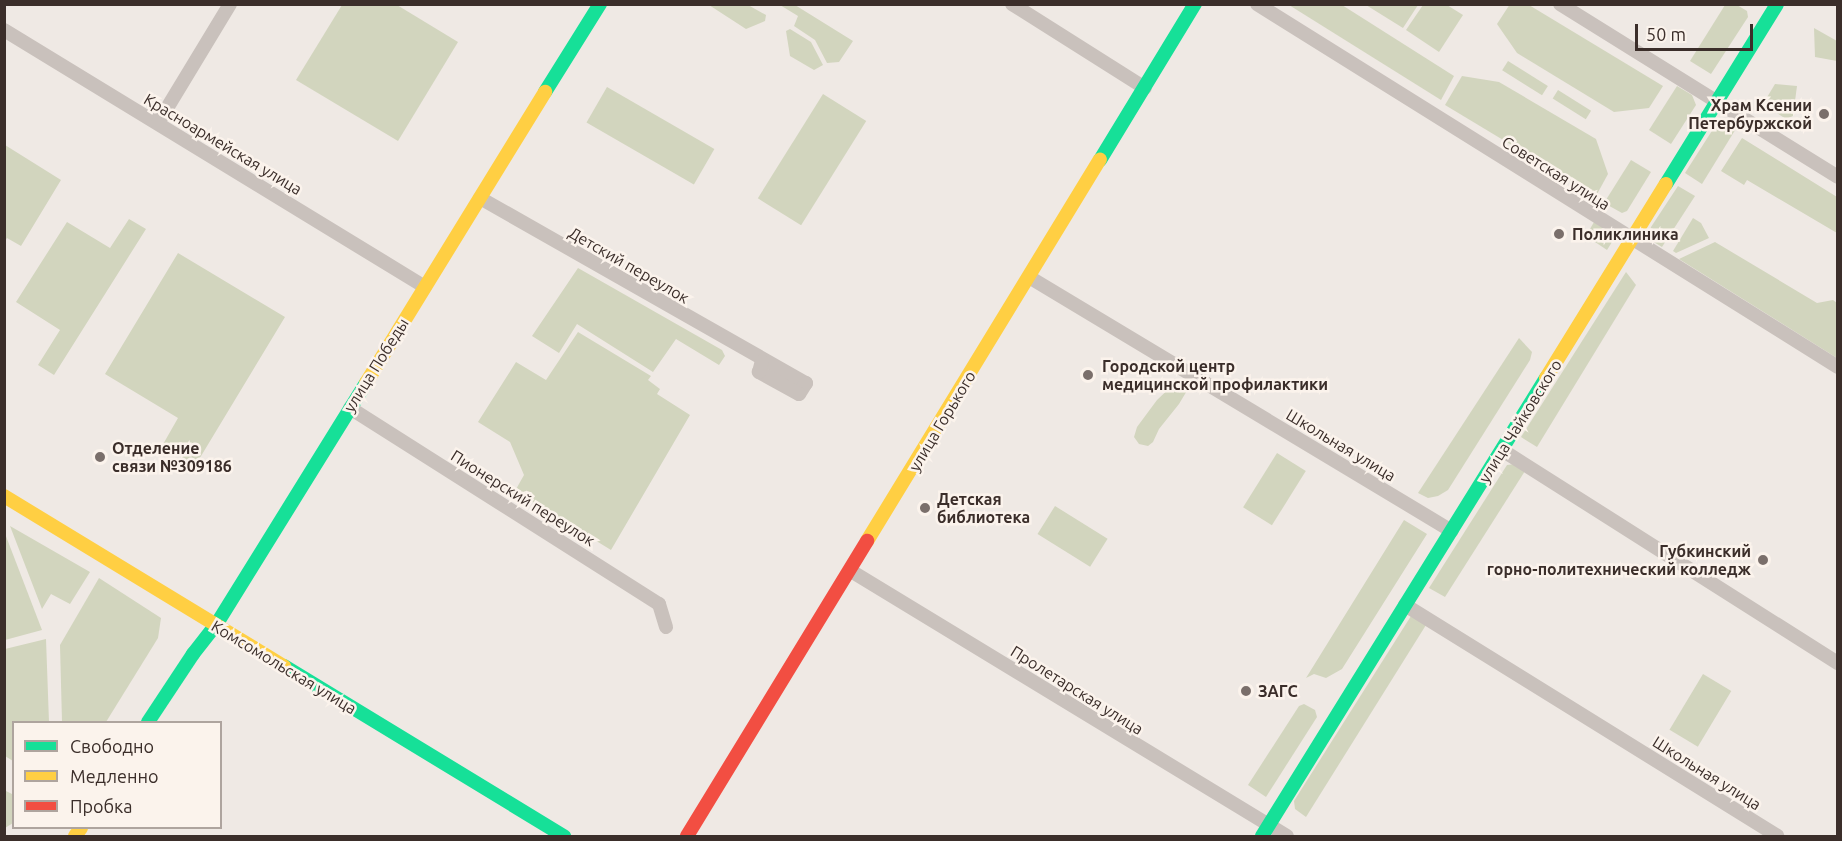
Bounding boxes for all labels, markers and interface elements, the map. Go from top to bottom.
scale bar [1638,12,1756,50]
text: 50 m [1646,24,1686,44]
street label: Красноармейская улица [141,89,305,199]
place label: Храм Ксении Петербуржской [1688,95,1812,133]
marker: Храм Ксении Петербуржской [1817,107,1831,121]
street label: Советская улица [1498,132,1614,214]
street label: Детский переулок [565,223,693,307]
place label: Поликлиника [1572,224,1679,244]
marker: Поликлиника [1550,225,1568,243]
street label: улица Победы [339,314,413,416]
place label: Городской центр медицинской профилактики [1102,356,1328,394]
street label: улица Чайковского [1474,356,1566,486]
marker: Городской центр медицинской профилактики [1079,366,1097,384]
street label: улица Горького [904,367,980,475]
street label: Школьная улица [1283,405,1399,485]
place label: Отделение связи №309186 [112,438,232,476]
street label: Пионерский переулок [447,446,599,550]
marker: Отделение связи №309186 [93,450,107,464]
place label: Детская библиотека [937,489,1030,527]
marker: Детская библиотека [918,501,932,515]
place label: Губкинский горно-политехнический колледж [1487,541,1751,579]
marker: Губкинский горно-политехнический колледж [1756,553,1770,567]
street label: Комсомольская улица [208,616,360,718]
street label: Пролетарская улица [1007,641,1147,739]
place label: ЗАГС [1258,681,1298,701]
marker: ЗАГС [1239,684,1253,698]
legend [12,721,222,829]
street label: Школьная улица [1649,732,1765,814]
text: Свободно [70,736,154,756]
text: Медленно [70,766,159,786]
text: Пробка [70,796,133,816]

